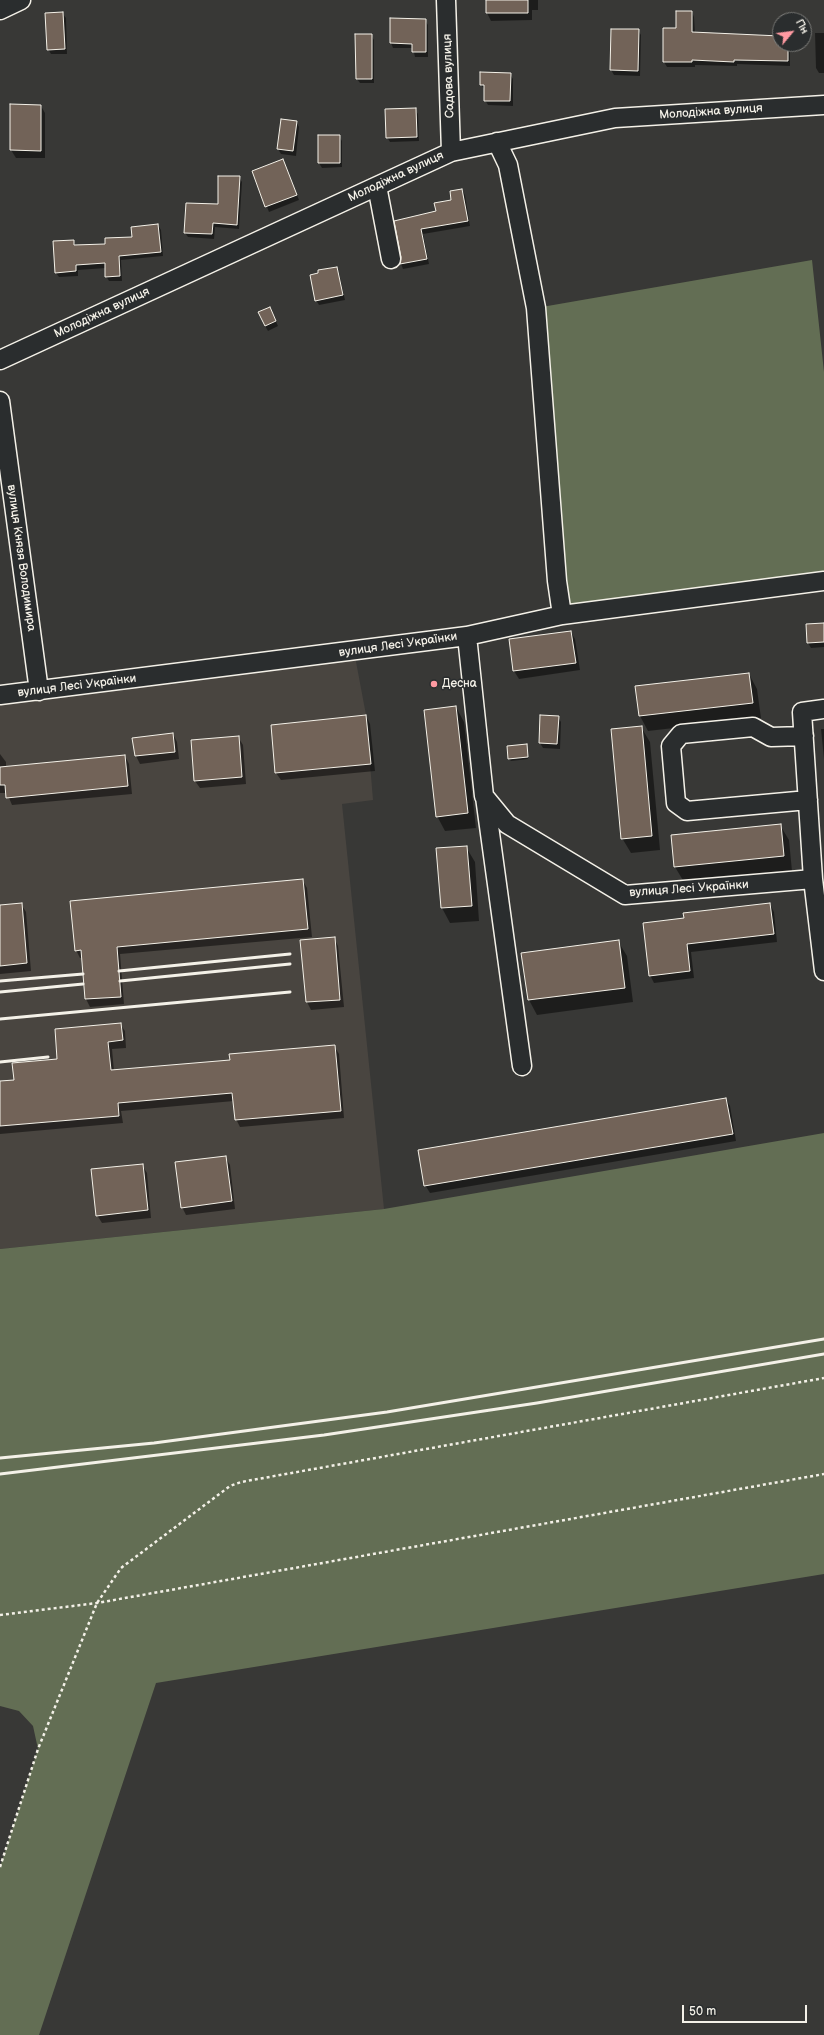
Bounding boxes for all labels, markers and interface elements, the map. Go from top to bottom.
north arrow [772,12,812,52]
text: Пн [793,17,811,36]
street label: Садова вулиця [440,34,458,118]
street label: Молодіжна вулиця [659,101,763,123]
street label: Молодіжна вулиця [346,149,446,205]
street label: Молодіжна вулиця [52,285,152,341]
street label: вулиця Князя Володимира [4,484,38,632]
street label: вулиця Лесі Українки [338,630,458,660]
street label: вулиця Лесі Українки [17,672,137,700]
place label: Десна [442,677,477,691]
marker: Десна [429,679,439,689]
street label: вулиця Лесі Українки [629,878,749,900]
scale bar [684,1997,809,2023]
text: 50 m [689,2004,716,2019]

